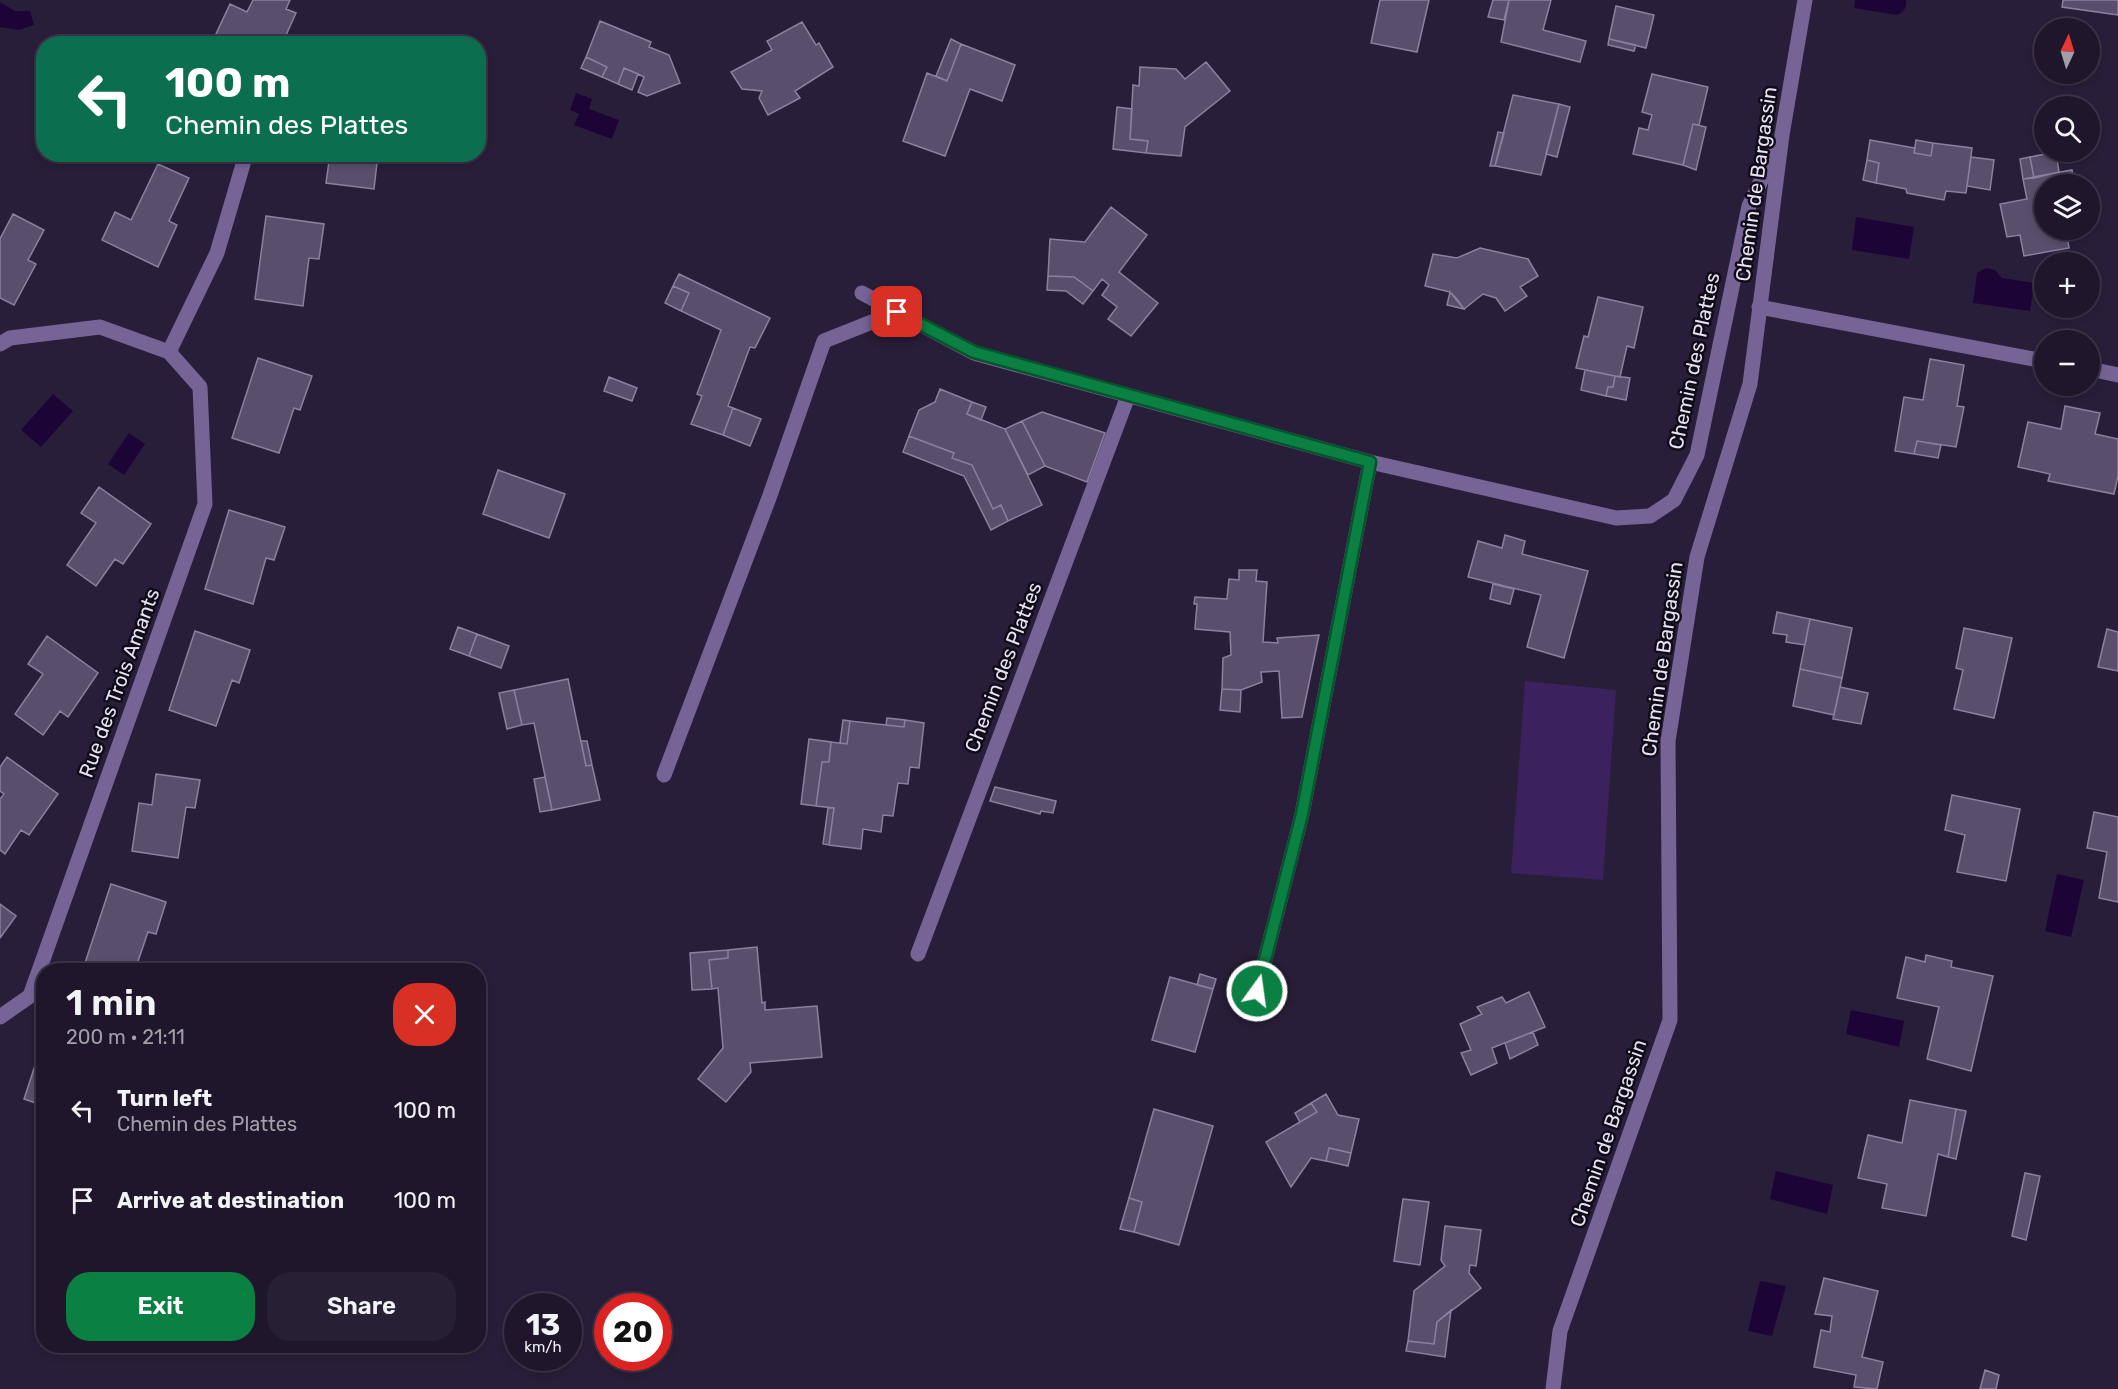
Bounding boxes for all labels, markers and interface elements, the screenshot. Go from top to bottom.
north arrow [2034,18,2100,84]
map controls [2034,18,2100,396]
text: 100 m [165,58,290,108]
icon: left [66,60,144,138]
street label: Chemin de Bargassin [1730,85,1782,283]
button: search [2034,96,2100,162]
text: Chemin des Plattes [165,109,408,141]
button: layers [2034,174,2100,240]
button: + [2034,252,2100,318]
street label: Chemin des Plattes [1664,270,1724,452]
pin [871,286,922,337]
icon: arrive [880,295,913,328]
button: − [2034,330,2100,396]
street label: Chemin de Bargassin [1636,560,1688,758]
street label: Chemin des Plattes [960,579,1046,755]
street label: Rue des Trois Amants [74,585,164,781]
position arrow [1225,959,1289,1023]
text: 1 min [66,981,157,1024]
button: close [393,983,456,1046]
text: 200 m · 21:11 [66,1025,185,1049]
street label: Chemin de Bargassin [1565,1036,1651,1230]
text: Turn left [117,1085,212,1112]
icon: left [66,1094,99,1127]
text: 100 m [394,1097,456,1124]
text: Chemin des Plattes [117,1112,297,1136]
icon: arrive [66,1184,99,1217]
text: Arrive at destination [117,1187,344,1214]
text: 100 m [394,1187,456,1214]
button: Exit [66,1272,255,1341]
button: Share [267,1272,456,1341]
speed limit sign: 20 [594,1293,672,1371]
text: 13 [526,1307,560,1343]
text: km/h [524,1338,562,1356]

